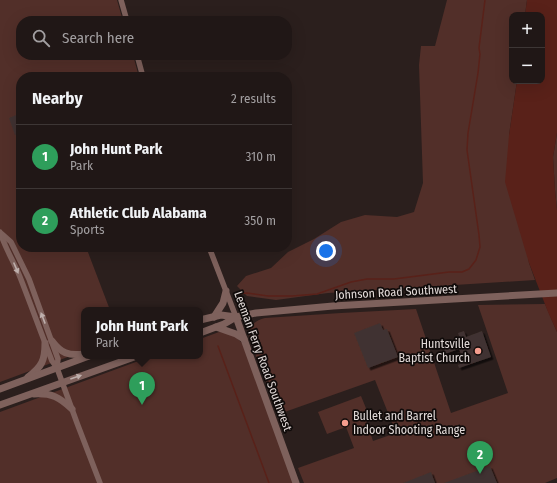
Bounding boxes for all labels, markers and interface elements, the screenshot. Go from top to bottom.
map controls [509,12,545,84]
button: + [509,12,545,48]
search box [16,16,292,60]
icon: search [30,27,52,49]
text: Search here [62,29,134,47]
button: − [509,48,545,84]
text: Nearby [32,88,83,109]
text: 2 results [231,91,276,106]
text: John Hunt Park [70,140,162,158]
text: 1 [42,149,48,164]
text: 310 m [246,149,276,164]
text: Park [70,158,93,173]
text: Athletic Club Alabama [70,204,207,222]
text: 2 [42,213,48,228]
text: 350 m [244,213,276,228]
text: Sports [70,222,105,237]
your location [316,241,336,261]
one-way arrow [13,262,19,273]
street label: Johnson Road Southwest [335,282,457,302]
street label: Leeman Ferry Road Southwest [231,289,295,433]
popup [81,307,203,359]
one-way arrow [40,311,46,323]
text: John Hunt Park [96,317,188,335]
text: Park [96,335,119,350]
place label: Huntsville Baptist Church [398,337,470,365]
marker: Huntsville Baptist Church [473,346,483,356]
pin: 1 [129,372,155,405]
one-way arrow [71,374,83,380]
place label: Bullet and Barrel Indoor Shooting Range [353,409,465,437]
marker: Bullet and Barrel Indoor Shooting Range [340,418,350,428]
pin: 2 [467,441,493,474]

